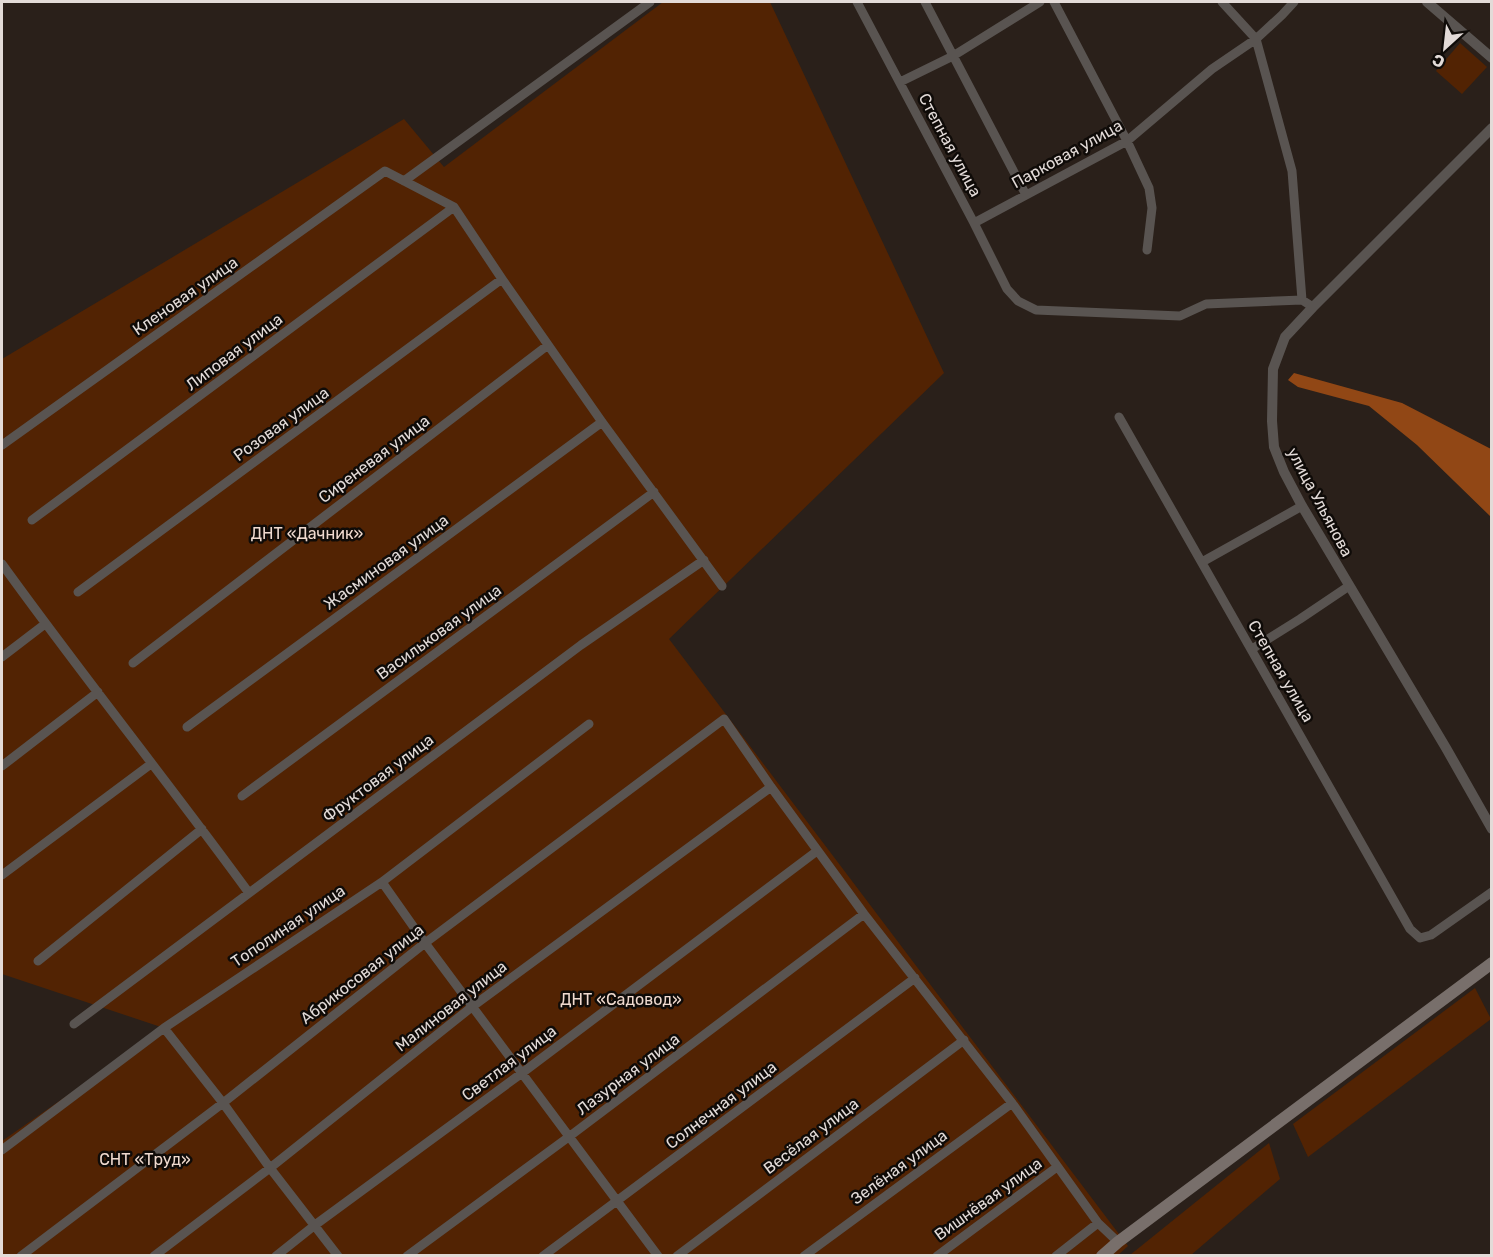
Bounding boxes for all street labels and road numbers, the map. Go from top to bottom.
street label: Степная улица [915,90,985,200]
street label: Парковая улица [1008,116,1126,192]
street label: Кленовая улица [129,253,241,339]
street label: Липовая улица [182,309,286,395]
street label: Розовая улица [230,383,332,465]
street label: Сиреневая улица [315,411,433,507]
street label: улица Ульянова [1283,444,1357,560]
street label: Жасминовая улица [320,510,452,614]
street label: Васильковая улица [373,580,505,684]
street label: Степная улица [1244,617,1318,725]
street label: Фруктовая улица [319,730,437,826]
street label: Тополиная улица [227,881,349,971]
street label: Абрикосовая улица [297,920,427,1028]
street label: Малиновая улица [392,957,510,1055]
street label: Светлая улица [458,1021,560,1105]
street label: Лазурная улица [573,1029,683,1119]
street label: Солнечная улица [662,1057,780,1153]
street label: Весёлая улица [760,1094,862,1178]
street label: Зелёная улица [847,1126,951,1208]
street label: Вишнёвая улица [931,1154,1045,1244]

